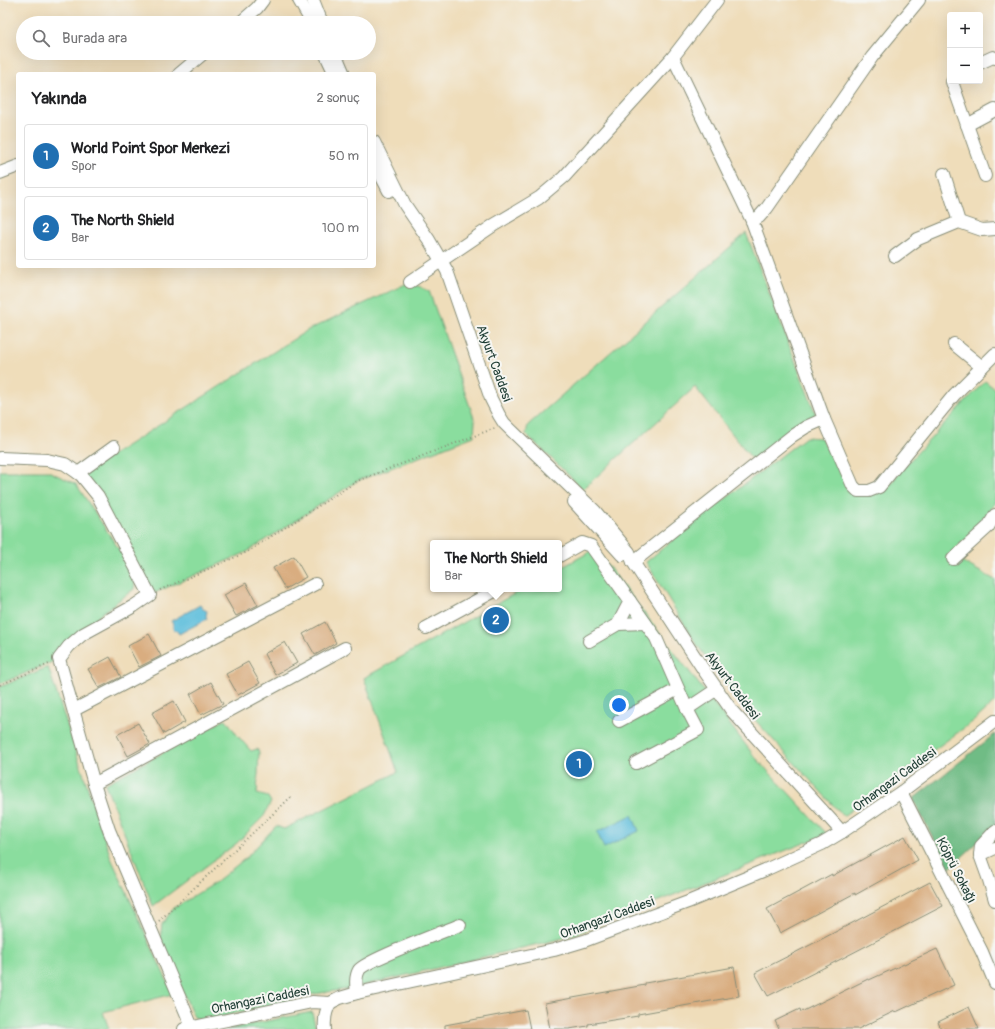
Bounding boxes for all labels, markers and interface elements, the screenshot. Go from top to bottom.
map controls [947,12,983,84]
button: + [947,12,983,48]
search box [16,16,376,60]
icon: search [30,27,52,49]
text: Burada ara [62,29,127,48]
button: − [947,48,983,84]
text: Yakında [32,88,87,109]
text: 2 sonuç [317,90,360,106]
text: World Point Spor Merkezi [71,139,230,158]
text: 1 [43,148,49,164]
text: 50 m [329,148,359,164]
text: Spor [71,158,96,174]
text: The North Shield [71,211,174,230]
text: 2 [42,220,50,236]
text: 100 m [322,220,359,236]
text: Bar [71,230,89,246]
street label: Akyurt Caddesi [473,323,515,404]
popup [430,540,562,592]
text: The North Shield [444,549,548,568]
text: Bar [444,568,462,584]
pin: 2 [483,605,509,635]
street label: Akyurt Caddesi [701,649,763,723]
your location [609,695,629,715]
street label: Orhangazi Caddesi [850,744,939,815]
pin: 1 [566,749,592,779]
street label: Köprü Sokağı [933,835,979,906]
street label: Orhangazi Caddesi [558,893,657,942]
street label: Orhangazi Caddesi [210,983,310,1017]

